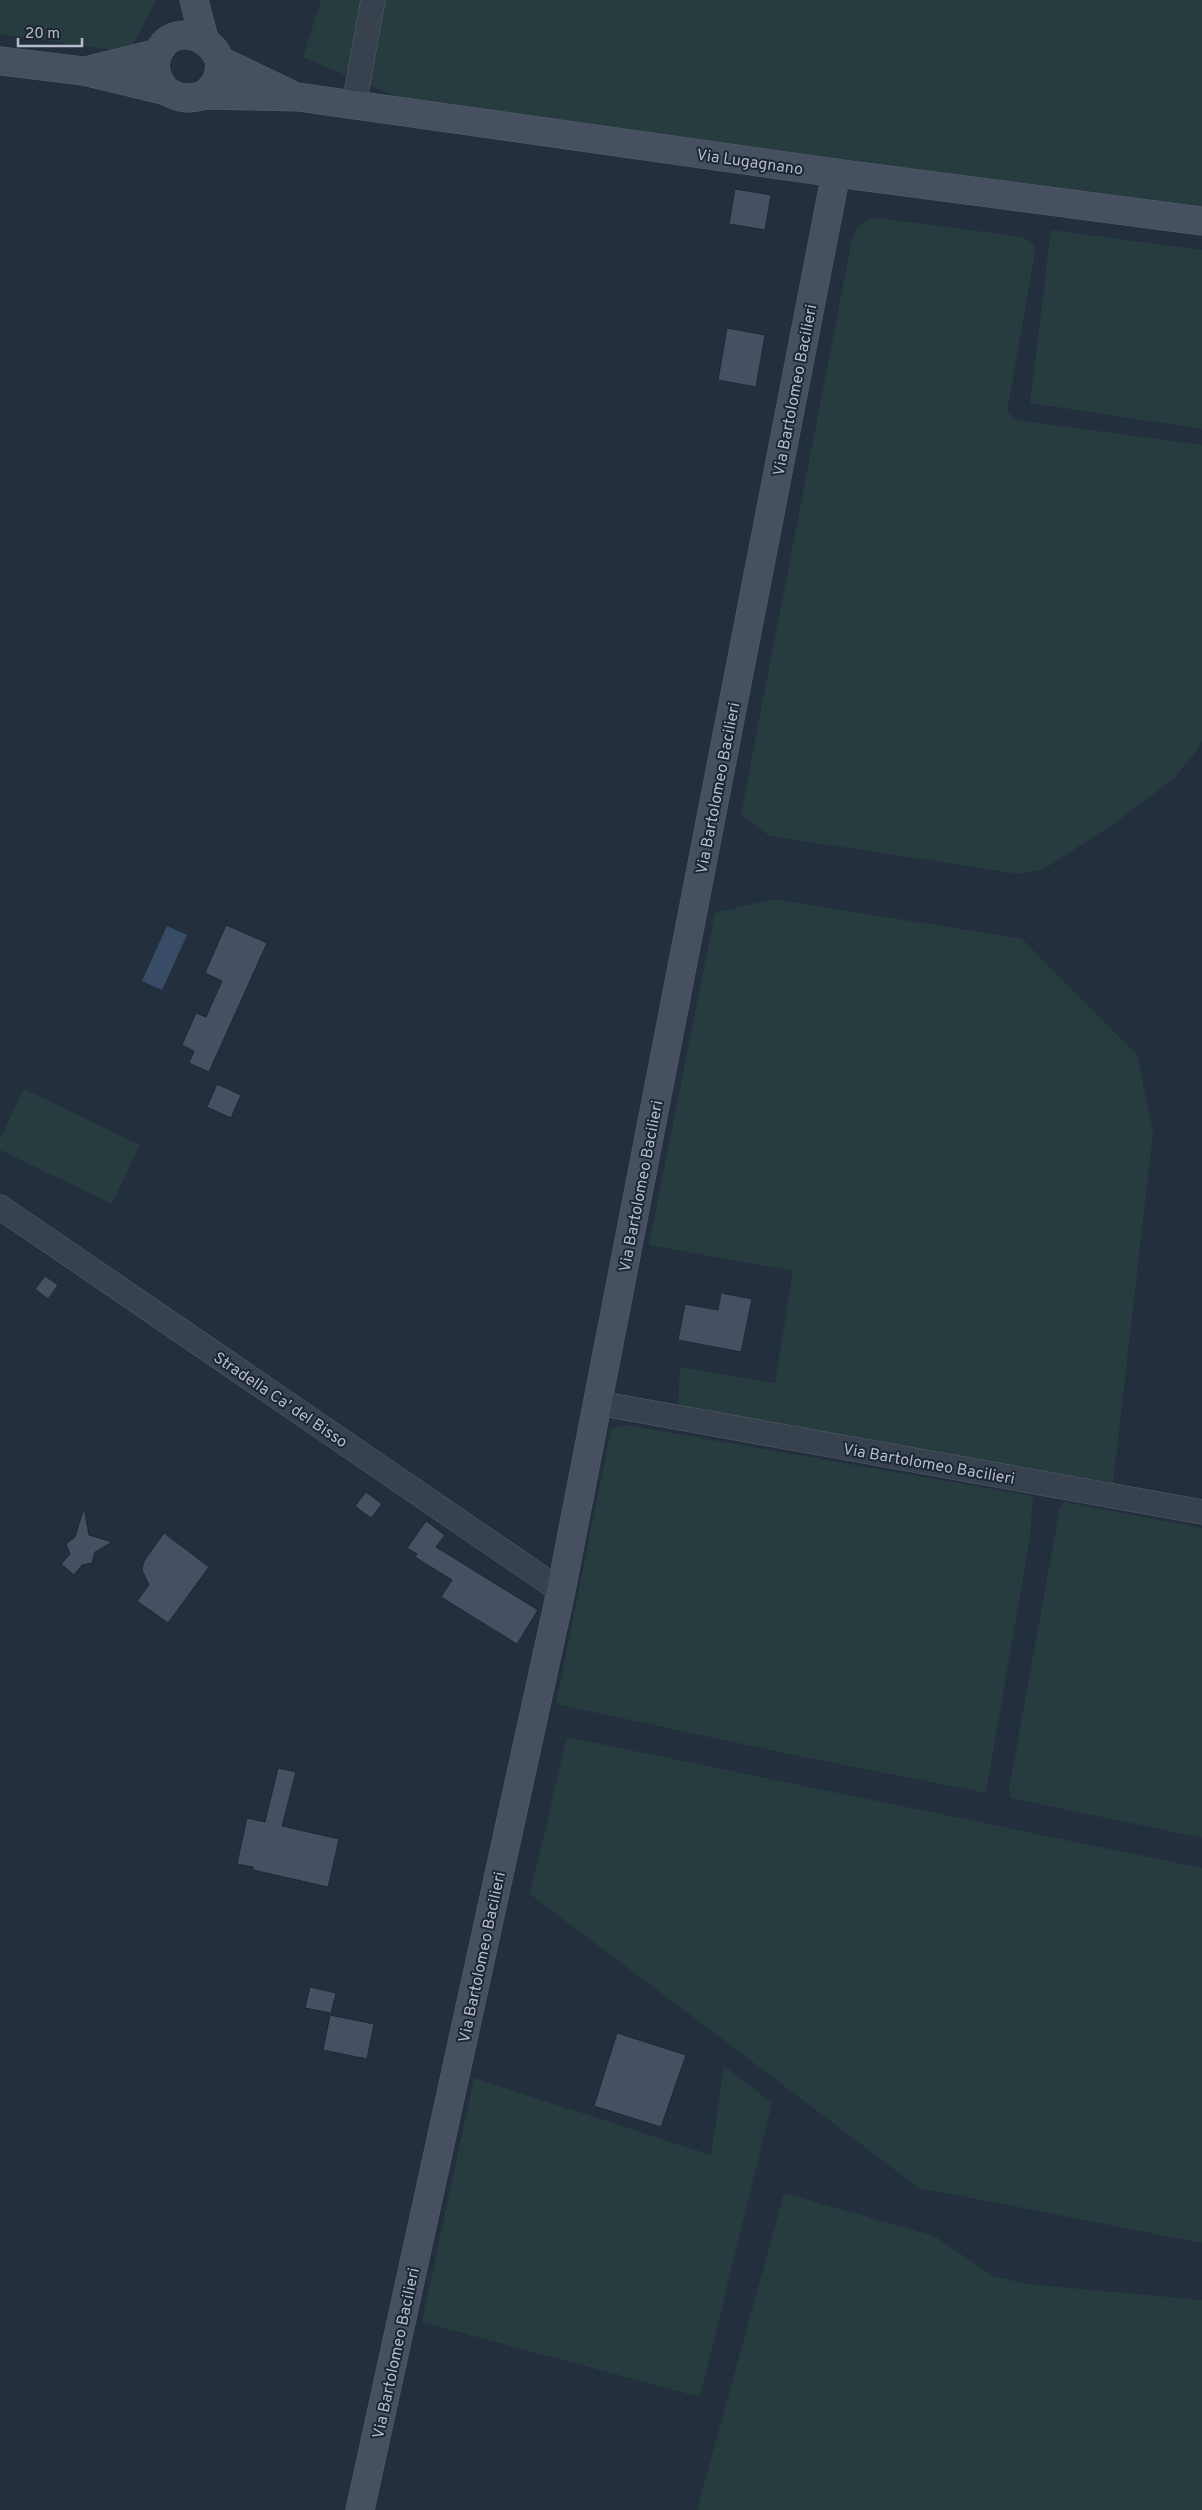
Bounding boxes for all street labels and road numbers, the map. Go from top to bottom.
street label: Via Lugagnano [695,146,804,180]
street label: Via Bartolomeo Bacilieri [770,303,822,478]
street label: Via Bartolomeo Bacilieri [693,701,745,876]
street label: Via Bartolomeo Bacilieri [616,1099,668,1274]
street label: Stradella Ca' del Bisso [209,1348,351,1453]
street label: Via Bartolomeo Bacilieri [841,1440,1016,1490]
street label: Via Bartolomeo Bacilieri [455,1870,511,2045]
street label: Via Bartolomeo Bacilieri [369,2266,425,2441]

